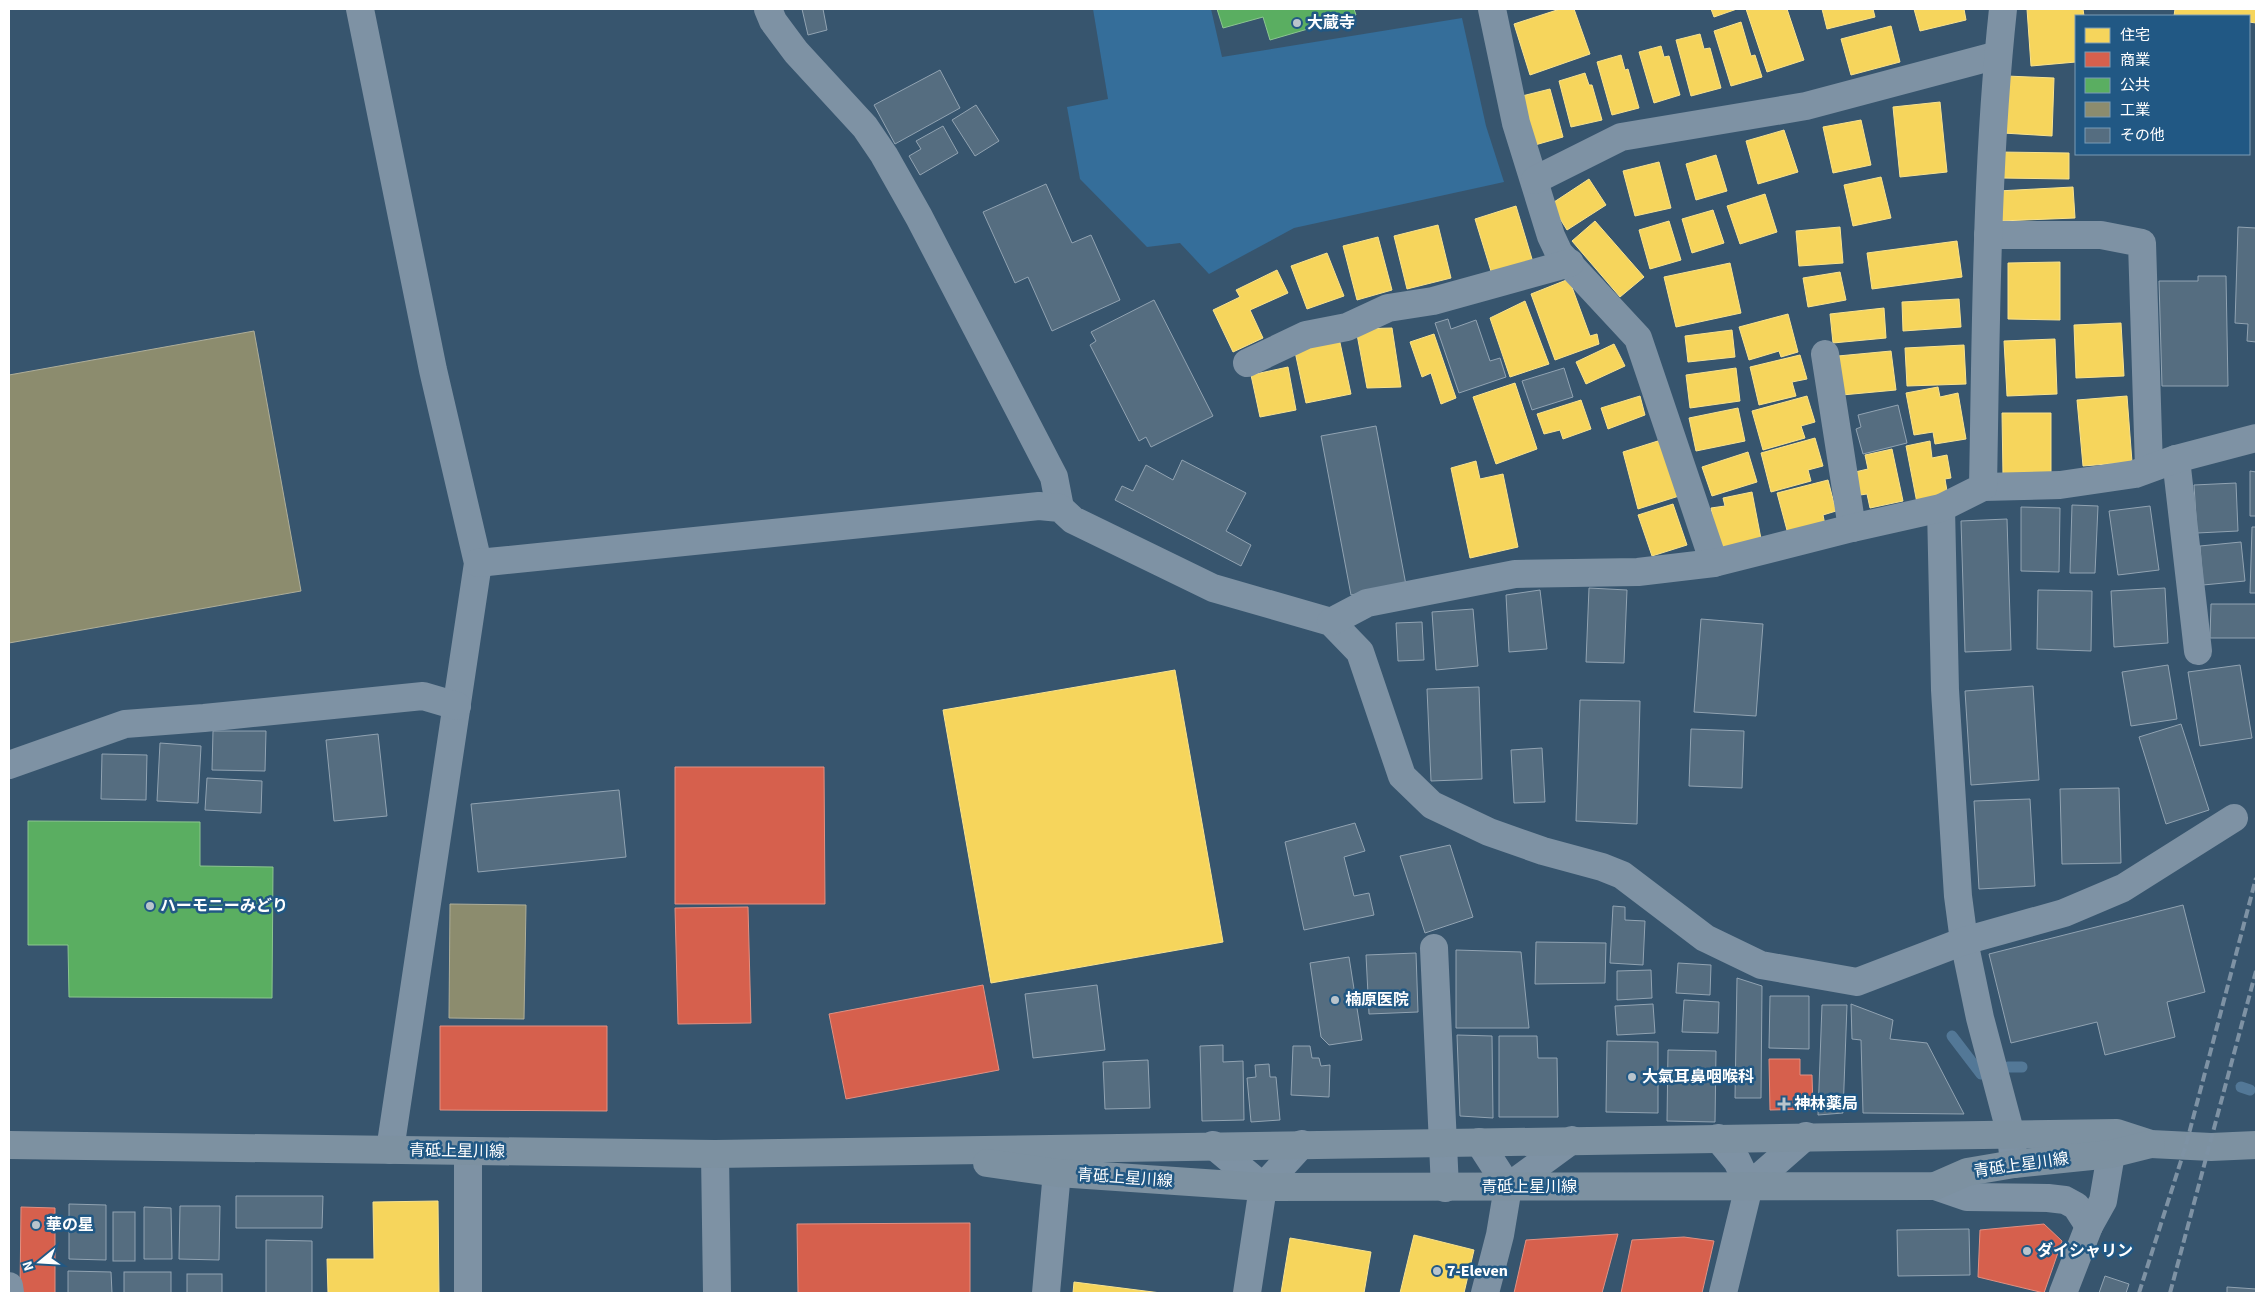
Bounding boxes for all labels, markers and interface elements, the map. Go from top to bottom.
place label: 大蔵寺 [1307,12,1355,34]
legend [2075,15,2250,155]
marker: 大蔵寺 [1291,17,1303,29]
text: 住宅 [2120,25,2150,46]
text: 商業 [2120,50,2150,71]
text: 公共 [2120,75,2150,96]
text: 工業 [2120,100,2150,121]
text: その他 [2120,125,2165,146]
place label: ハーモニーみどり [160,895,288,917]
marker: ハーモニーみどり [144,900,156,912]
place label: 楠原医院 [1345,989,1409,1011]
marker: 楠原医院 [1329,994,1341,1006]
place label: 大氣耳鼻咽喉科 [1642,1066,1754,1088]
marker: 大氣耳鼻咽喉科 [1626,1071,1638,1083]
place label: 神林薬局 [1794,1093,1858,1115]
marker: 神林薬局 [1778,1098,1790,1110]
street label: 青砥上星川線 [409,1139,505,1163]
street label: 青砥上星川線 [1972,1147,2070,1183]
street label: 青砥上星川線 [1076,1164,1174,1192]
street label: 青砥上星川線 [1481,1176,1577,1198]
place label: 華の星 [46,1214,94,1236]
marker: 華の星 [30,1219,42,1231]
north arrow [15,1237,65,1287]
place label: ダイシャリン [2037,1240,2133,1262]
marker: ダイシャリン [2021,1245,2033,1257]
text: N [18,1258,40,1273]
place label: 7-Eleven [1447,1260,1508,1282]
marker: 7-Eleven [1431,1265,1443,1277]

